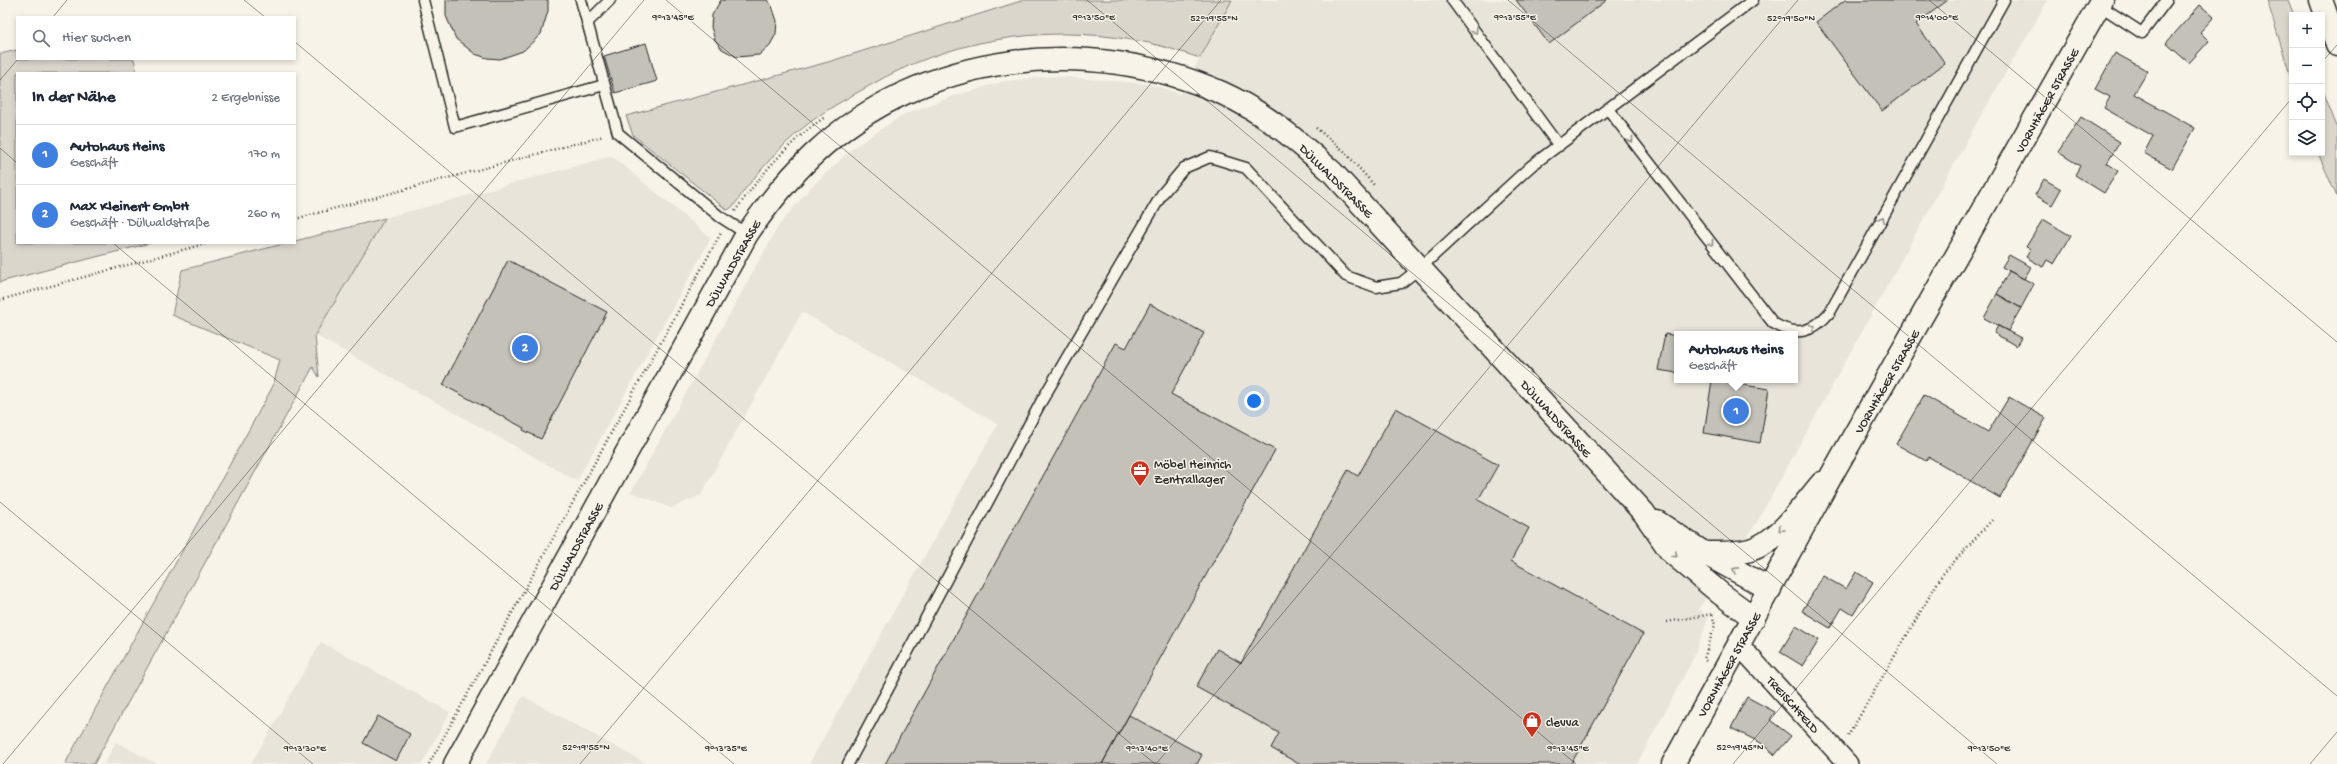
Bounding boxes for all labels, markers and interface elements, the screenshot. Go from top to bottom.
text: 9°13'45"E [651,12,695,24]
text: 9°13'50"E [1072,12,1116,24]
text: 9°13'55"E [1493,12,1537,24]
text: 9°14'00"E [1915,12,1959,24]
map controls [2289,12,2325,156]
button: + [2289,12,2325,48]
text: 52°19'55"N [1190,13,1238,25]
text: 52°19'50"N [1767,13,1815,25]
search box [16,16,296,60]
icon: search [30,27,52,49]
one-way arrow [1470,27,1477,34]
text: Hier suchen [62,29,131,47]
street label: VORNHÄGER STRASSE [2012,45,2084,157]
button: − [2289,48,2325,84]
button: locate [2289,84,2325,120]
text: In der Nähe [32,88,115,108]
text: 2 Ergebnisse [212,91,280,106]
button: layers [2289,120,2325,156]
one-way arrow [1627,136,1634,143]
text: Autohaus Heins [70,138,165,156]
street label: DÜLWALDSTRASSE [1294,141,1376,222]
text: 1 [42,147,48,162]
text: 170 m [248,147,280,162]
text: Geschäft [70,156,118,171]
text: Max Kleinert GmbH [70,198,189,216]
text: 2 [42,207,48,222]
text: 260 m [247,207,280,222]
text: Geschäft · Dülwaldstraße [70,216,210,231]
one-way arrow [1878,216,1885,223]
street label: DÜLWALDSTRASSE [703,217,766,311]
one-way arrow [1706,239,1713,246]
one-way arrow [1809,324,1816,332]
street label: VORNHÄGER STRASSE [1851,326,1924,438]
popup [1674,331,1798,383]
pin: 2 [512,333,538,363]
text: Autohaus Heins [1689,341,1783,359]
text: Geschäft [1689,359,1736,374]
street label: DÜLWALDSTRASSE [1516,377,1594,462]
your location [1244,391,1264,411]
pin: 1 [1723,396,1749,426]
place label: Möbel Heinrich Zentrallager [1154,458,1231,488]
office icon: Möbel Heinrich Zentrallager [1129,459,1151,487]
street label: DÜLWALDSTRASSE [546,500,608,595]
one-way arrow [1778,524,1786,532]
one-way arrow [1671,550,1678,557]
one-way arrow [1732,568,1740,575]
street label: VORNHÄGER STRASSE [1694,609,1766,721]
street label: TREISCHFELD [1762,673,1822,738]
shop icon: clevva [1521,710,1543,738]
place label: clevva [1546,716,1579,731]
text: 52°19'55"N [562,742,610,754]
text: 52°19'45"N [1717,742,1764,754]
text: 9°13'30"E [283,743,327,755]
text: 9°13'35"E [704,743,748,755]
text: 9°13'40"E [1125,743,1169,755]
text: 9°13'45"E [1546,743,1590,755]
text: 9°13'50"E [1967,743,2011,755]

